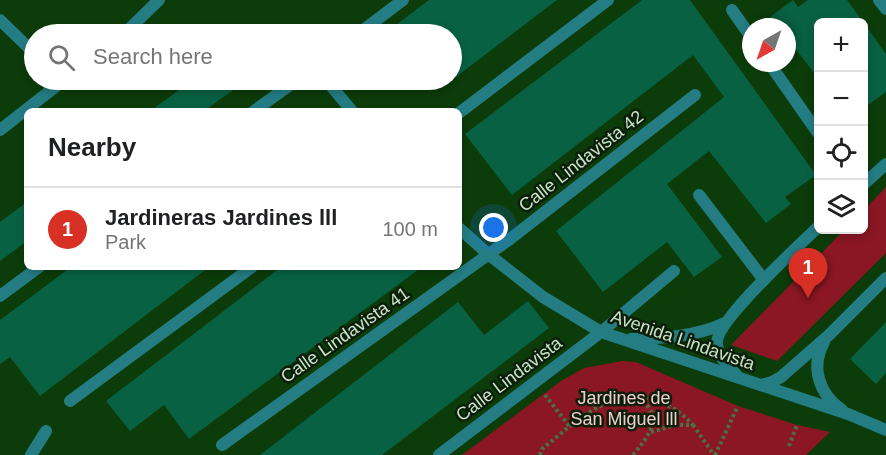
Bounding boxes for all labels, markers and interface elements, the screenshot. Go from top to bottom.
north arrow [742,18,796,72]
map controls [814,18,868,234]
button: + [814,18,868,72]
search box [24,24,462,90]
icon: search [45,41,78,74]
text: Search here [93,44,213,69]
button: − [814,72,868,126]
street label: Calle Lindavista 42 [515,106,647,216]
button: locate [814,126,868,180]
text: Nearby [48,132,136,162]
button: layers [814,180,868,234]
text: Jardineras Jardines lll [105,205,337,230]
your location [479,213,508,242]
text: 1 [62,218,73,240]
text: 100 m [382,218,438,240]
text: Park [105,231,146,253]
pin: 1 [788,248,828,298]
street label: Calle Lindavista 41 [277,283,413,387]
street label: Avenida Lindavista [608,306,758,374]
street label: Calle Lindavista [452,332,567,425]
park label: Jardines de San Miguel lll [570,388,678,429]

